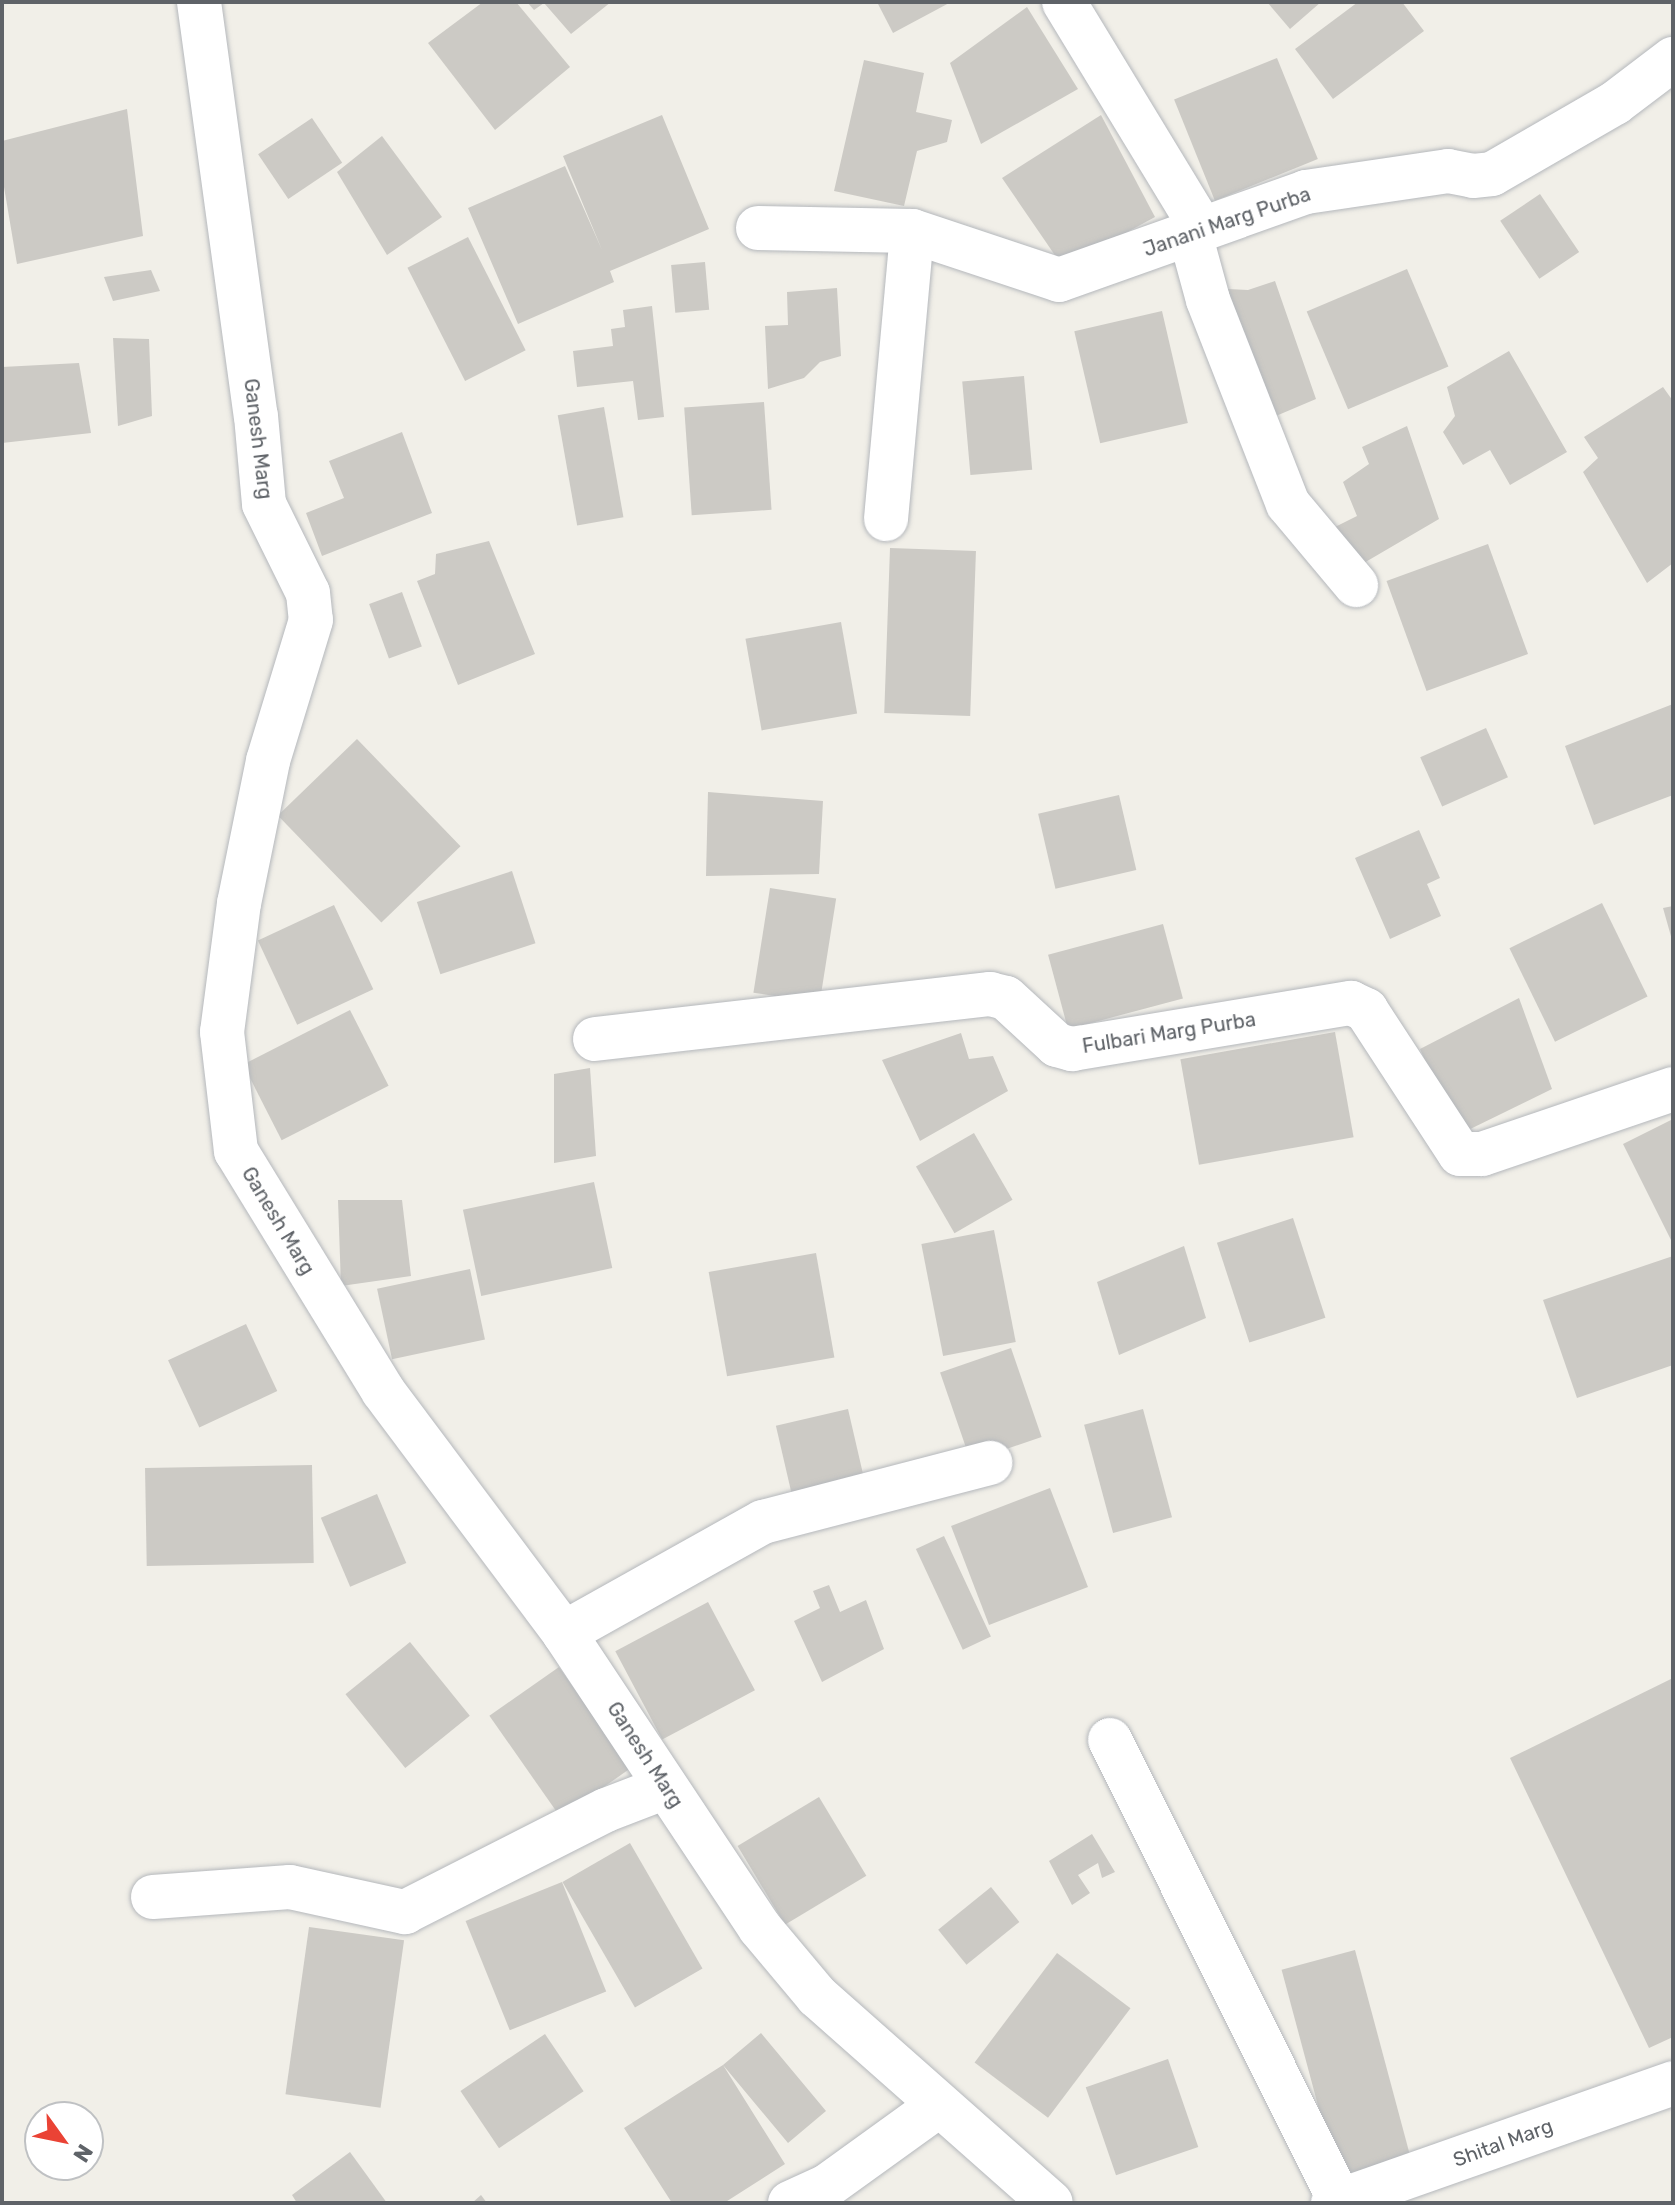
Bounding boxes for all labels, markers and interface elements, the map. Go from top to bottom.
street label: Janani Marg Purba [1140,182,1314,262]
street label: Ganesh Marg [239,377,277,501]
street label: Fulbari Marg Purba [1081,1007,1257,1059]
street label: Ganesh Marg [236,1163,320,1279]
street label: Ganesh Marg [602,1698,688,1812]
north arrow [24,2101,104,2181]
street label: Shital Marg [1450,2114,1556,2172]
text: N [67,2139,99,2167]

